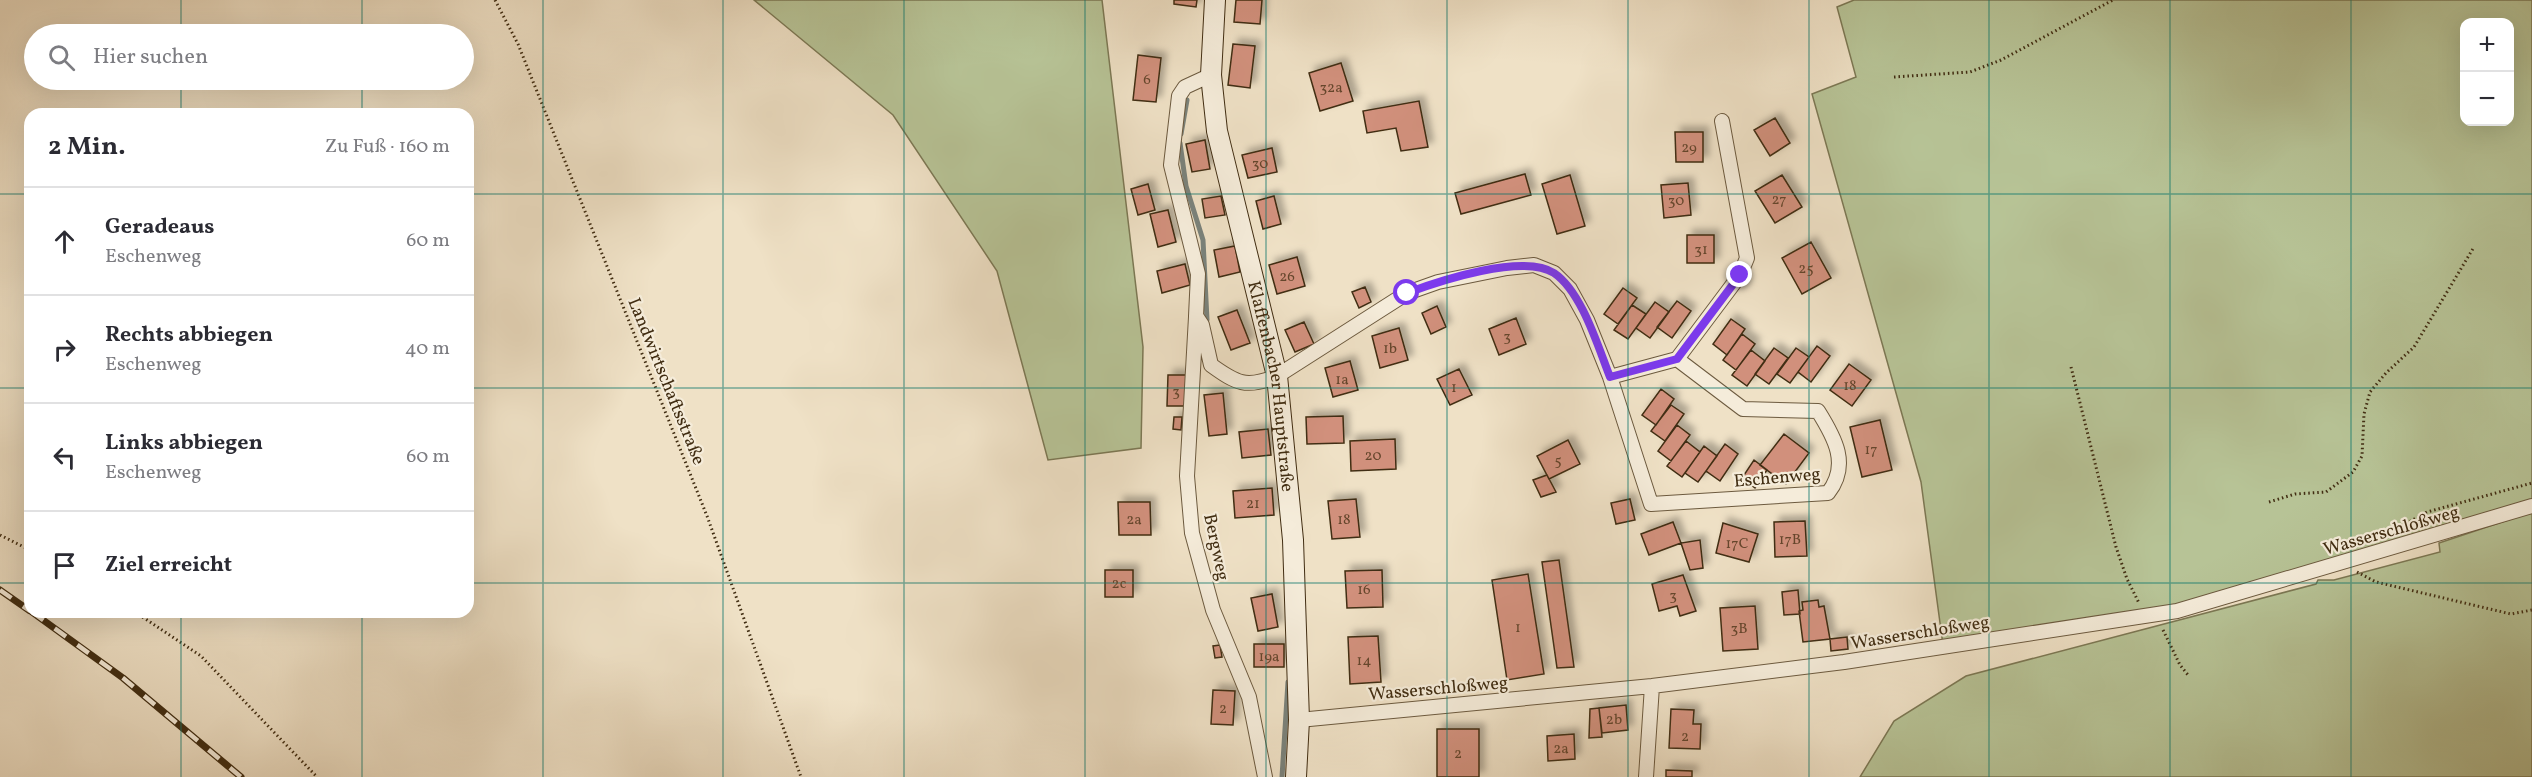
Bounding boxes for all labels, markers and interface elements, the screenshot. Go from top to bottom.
map controls [2460,18,2514,126]
button: + [2460,18,2514,72]
search box [24,24,474,90]
icon: search [45,41,78,74]
text: Hier suchen [93,42,208,73]
house number: 6 [1143,70,1151,91]
button: − [2460,72,2514,126]
house number: 32a [1319,78,1343,99]
text: 2 Min. [48,129,126,165]
text: Zu Fuß · 160 m [325,133,450,161]
house number: 29 [1681,138,1697,159]
house number: 30 [1252,154,1268,175]
house number: 27 [1772,190,1786,211]
house number: 30 [1668,191,1684,212]
text: Geradeaus [105,212,215,243]
icon: ahead [48,225,81,258]
text: 60 m [406,227,450,255]
house number: 31 [1694,240,1708,261]
text: Eschenweg [105,243,202,271]
house number: 25 [1798,259,1814,280]
route end [1726,261,1752,287]
house number: 26 [1279,267,1295,288]
street label: Klaffenbacher Hauptstraße [1240,279,1299,493]
route start [1393,279,1419,305]
street label: Landwirtschaftsstraße [621,294,711,469]
text: Rechts abbiegen [105,320,273,351]
house number: 3 [1503,327,1511,348]
icon: right [48,333,81,366]
text: 40 m [405,335,450,363]
house number: 1b [1383,339,1397,360]
text: Eschenweg [105,351,202,379]
house number: 1a [1335,370,1349,391]
house number: 18 [1843,376,1857,397]
house number: 1 [1451,378,1457,399]
house number: 3 [1172,382,1180,403]
text: Links abbiegen [105,428,263,459]
house number: 17 [1864,440,1878,461]
icon: left [48,441,81,474]
text: 60 m [406,443,450,471]
house number: 20 [1365,446,1381,467]
house number: 5 [1554,451,1562,472]
text: Eschenweg [105,459,202,487]
street label: Eschenweg [1733,462,1822,495]
house number: 21 [1246,494,1260,515]
street label: Wasserschloßweg [2321,500,2462,563]
house number: 2a [1126,510,1142,531]
house number: 18 [1337,510,1351,531]
street label: Bergweg [1196,511,1235,583]
house number: 17B [1779,530,1801,551]
house number: 17C [1726,534,1749,555]
icon: arrive [48,549,81,582]
text: Ziel erreicht [105,550,232,581]
house number: 2c [1112,574,1127,595]
house number: 16 [1357,580,1371,601]
house number: 3 [1669,586,1677,607]
street label: Wasserschloßweg [1849,610,1991,657]
house number: 1 [1515,618,1521,639]
house number: 3B [1730,619,1748,640]
house number: 19a [1258,647,1280,668]
house number: 14 [1357,651,1371,672]
street label: Wasserschloßweg [1367,671,1509,708]
house number: 2 [1219,699,1227,720]
house number: 2b [1606,710,1622,731]
house number: 2 [1681,727,1689,748]
house number: 2a [1553,739,1569,760]
house number: 2 [1454,744,1462,765]

